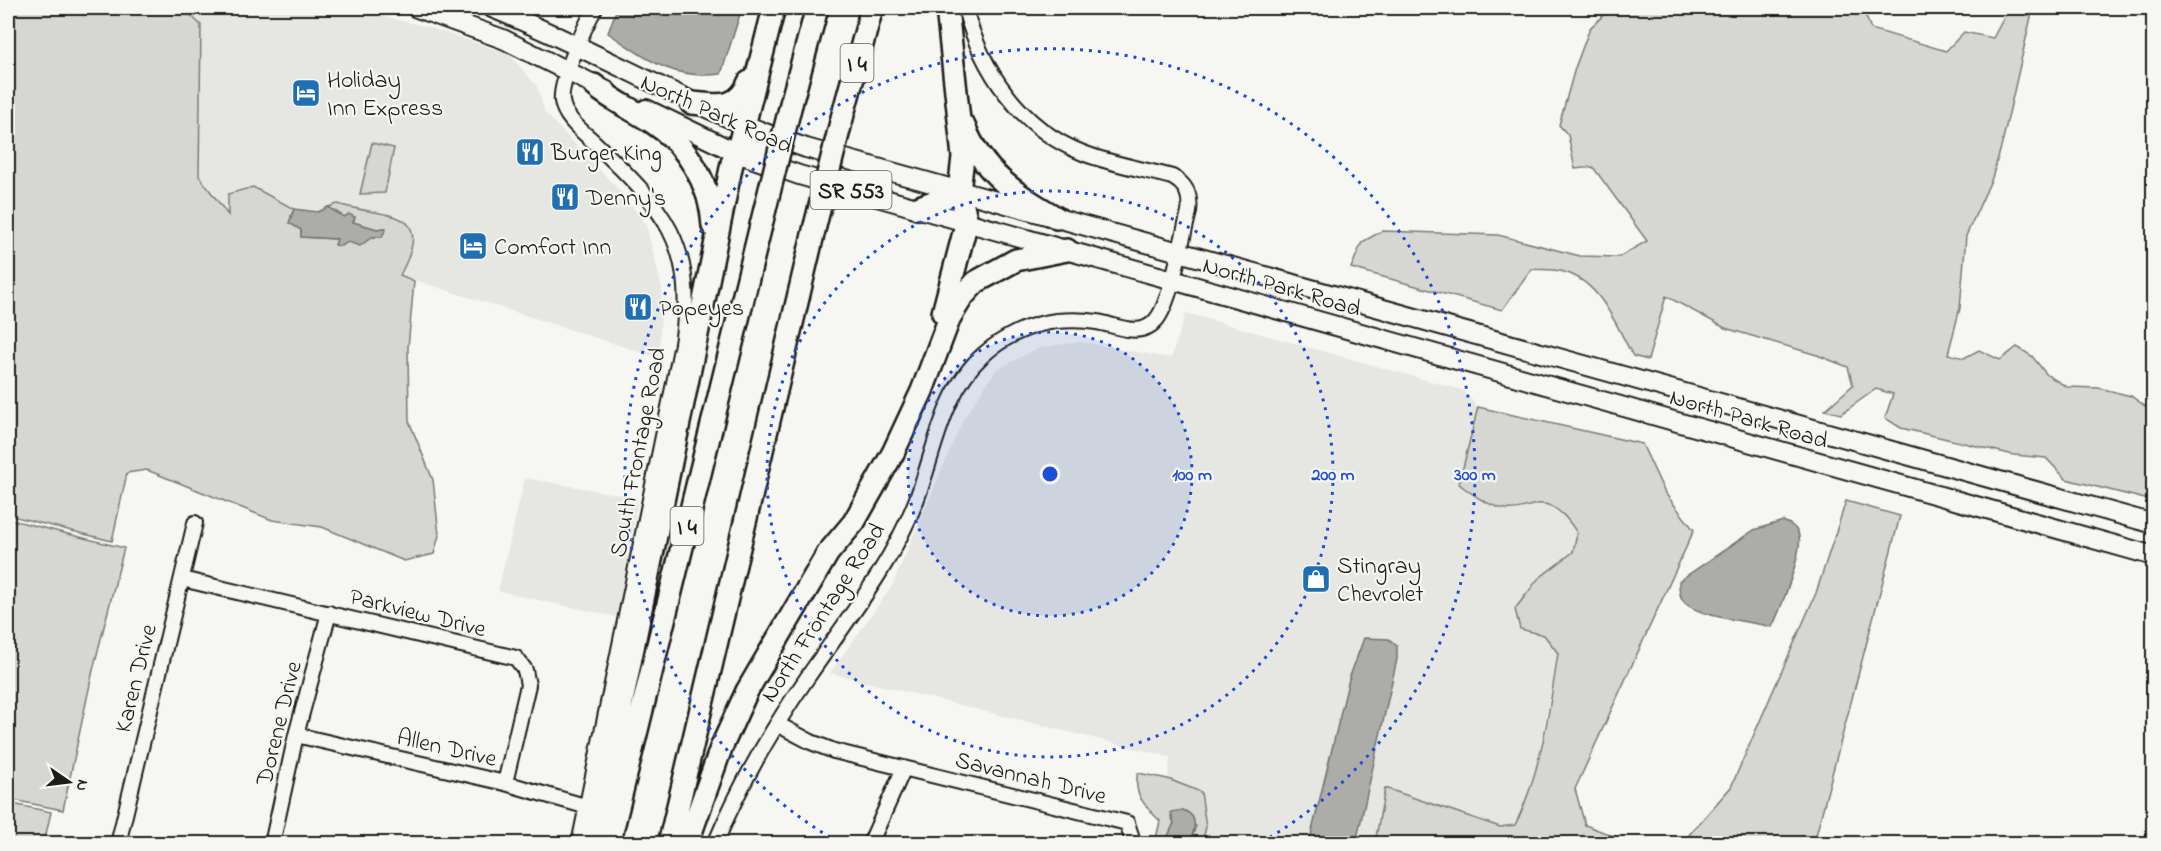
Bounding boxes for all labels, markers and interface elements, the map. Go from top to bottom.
road number: I 4 [840,44,874,82]
place label: Holiday Inn Express [327,64,443,127]
street label: North Park Road [634,66,798,165]
hotel icon: Holiday Inn Express [290,77,322,109]
restaurant icon: Burger King [514,136,546,168]
place label: Burger King [550,137,662,172]
road number: SR 553 [810,171,892,209]
restaurant icon: Denny's [549,181,581,213]
place label: Denny's [585,182,666,218]
hotel icon: Comfort Inn [457,230,489,262]
place label: Comfort Inn [494,231,611,266]
street label: North Park Road [1198,249,1365,328]
restaurant icon: Popeyes [622,291,654,323]
place label: Popeyes [659,292,744,328]
street label: South Frontage Road [602,344,677,560]
street label: North Park Road [1665,381,1832,460]
text: 100 m [1172,463,1212,489]
text: 200 m [1311,463,1355,489]
text: 300 m [1453,463,1496,489]
centre of rings [1040,464,1060,484]
road number: I 4 [670,507,704,545]
street label: North Frontage Road [753,516,896,710]
place label: Stingray Chevrolet [1337,550,1424,613]
shop icon: Stingray Chevrolet [1300,563,1332,595]
street label: Parkview Drive [345,581,490,648]
street label: Karen Drive [107,620,168,737]
street label: Dorene Drive [248,658,313,790]
street label: Allen Drive [393,721,500,778]
street label: Savannah Drive [951,744,1110,815]
north arrow [39,752,99,812]
text: N [69,777,95,793]

